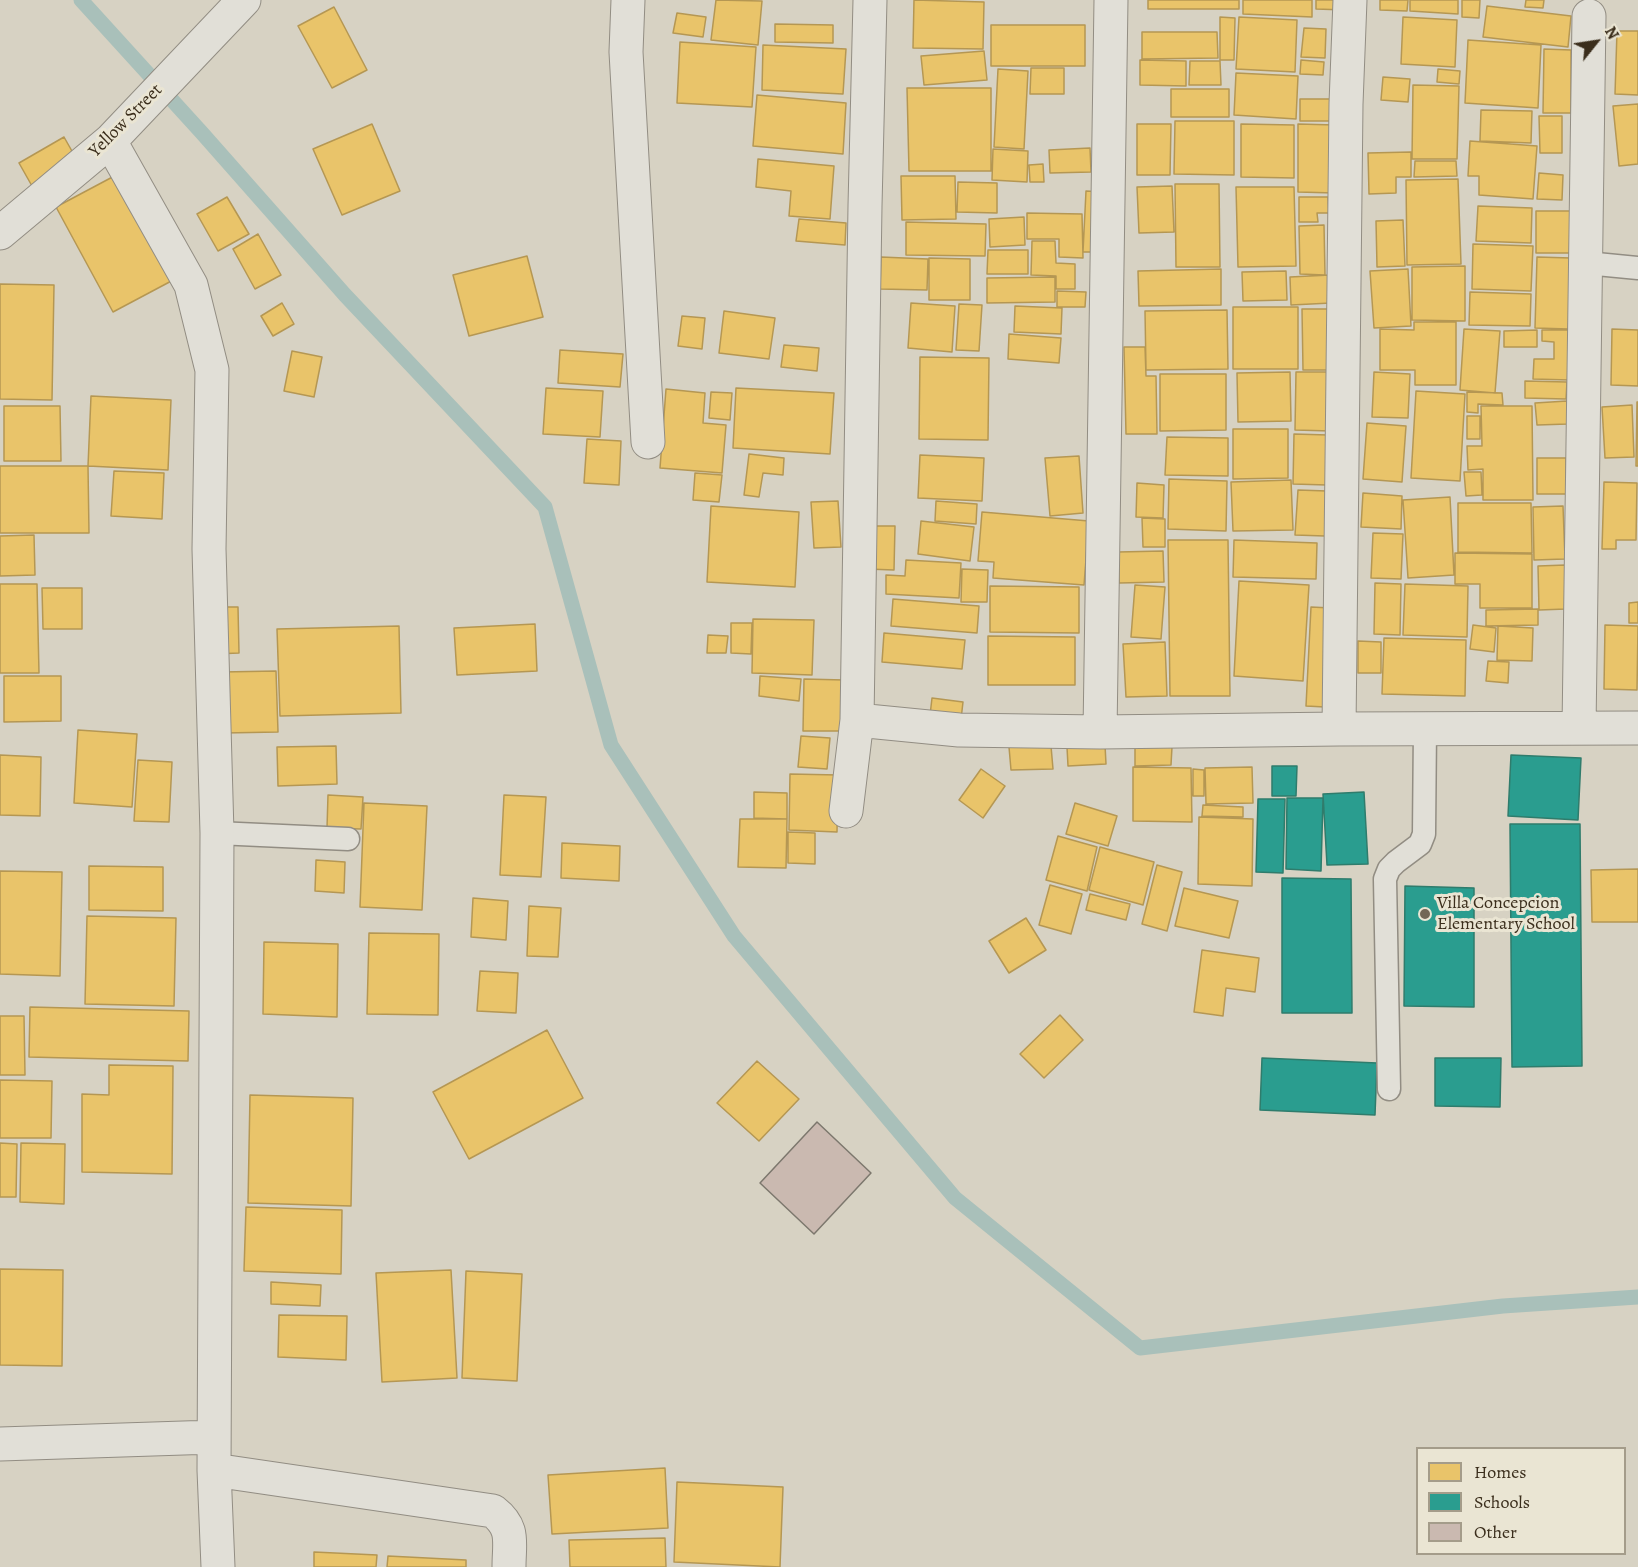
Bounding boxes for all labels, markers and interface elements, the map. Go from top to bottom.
north arrow [1566,12,1626,72]
text: N [1599,22,1624,44]
street label: Yellow Street [85,80,167,162]
place label: Villa Concepcion Elementary School [1437,893,1575,936]
marker: Villa Concepcion Elementary School [1418,907,1432,921]
legend [1416,1447,1626,1555]
text: Homes [1474,1460,1526,1484]
text: Schools [1474,1490,1530,1514]
text: Other [1474,1520,1517,1544]

